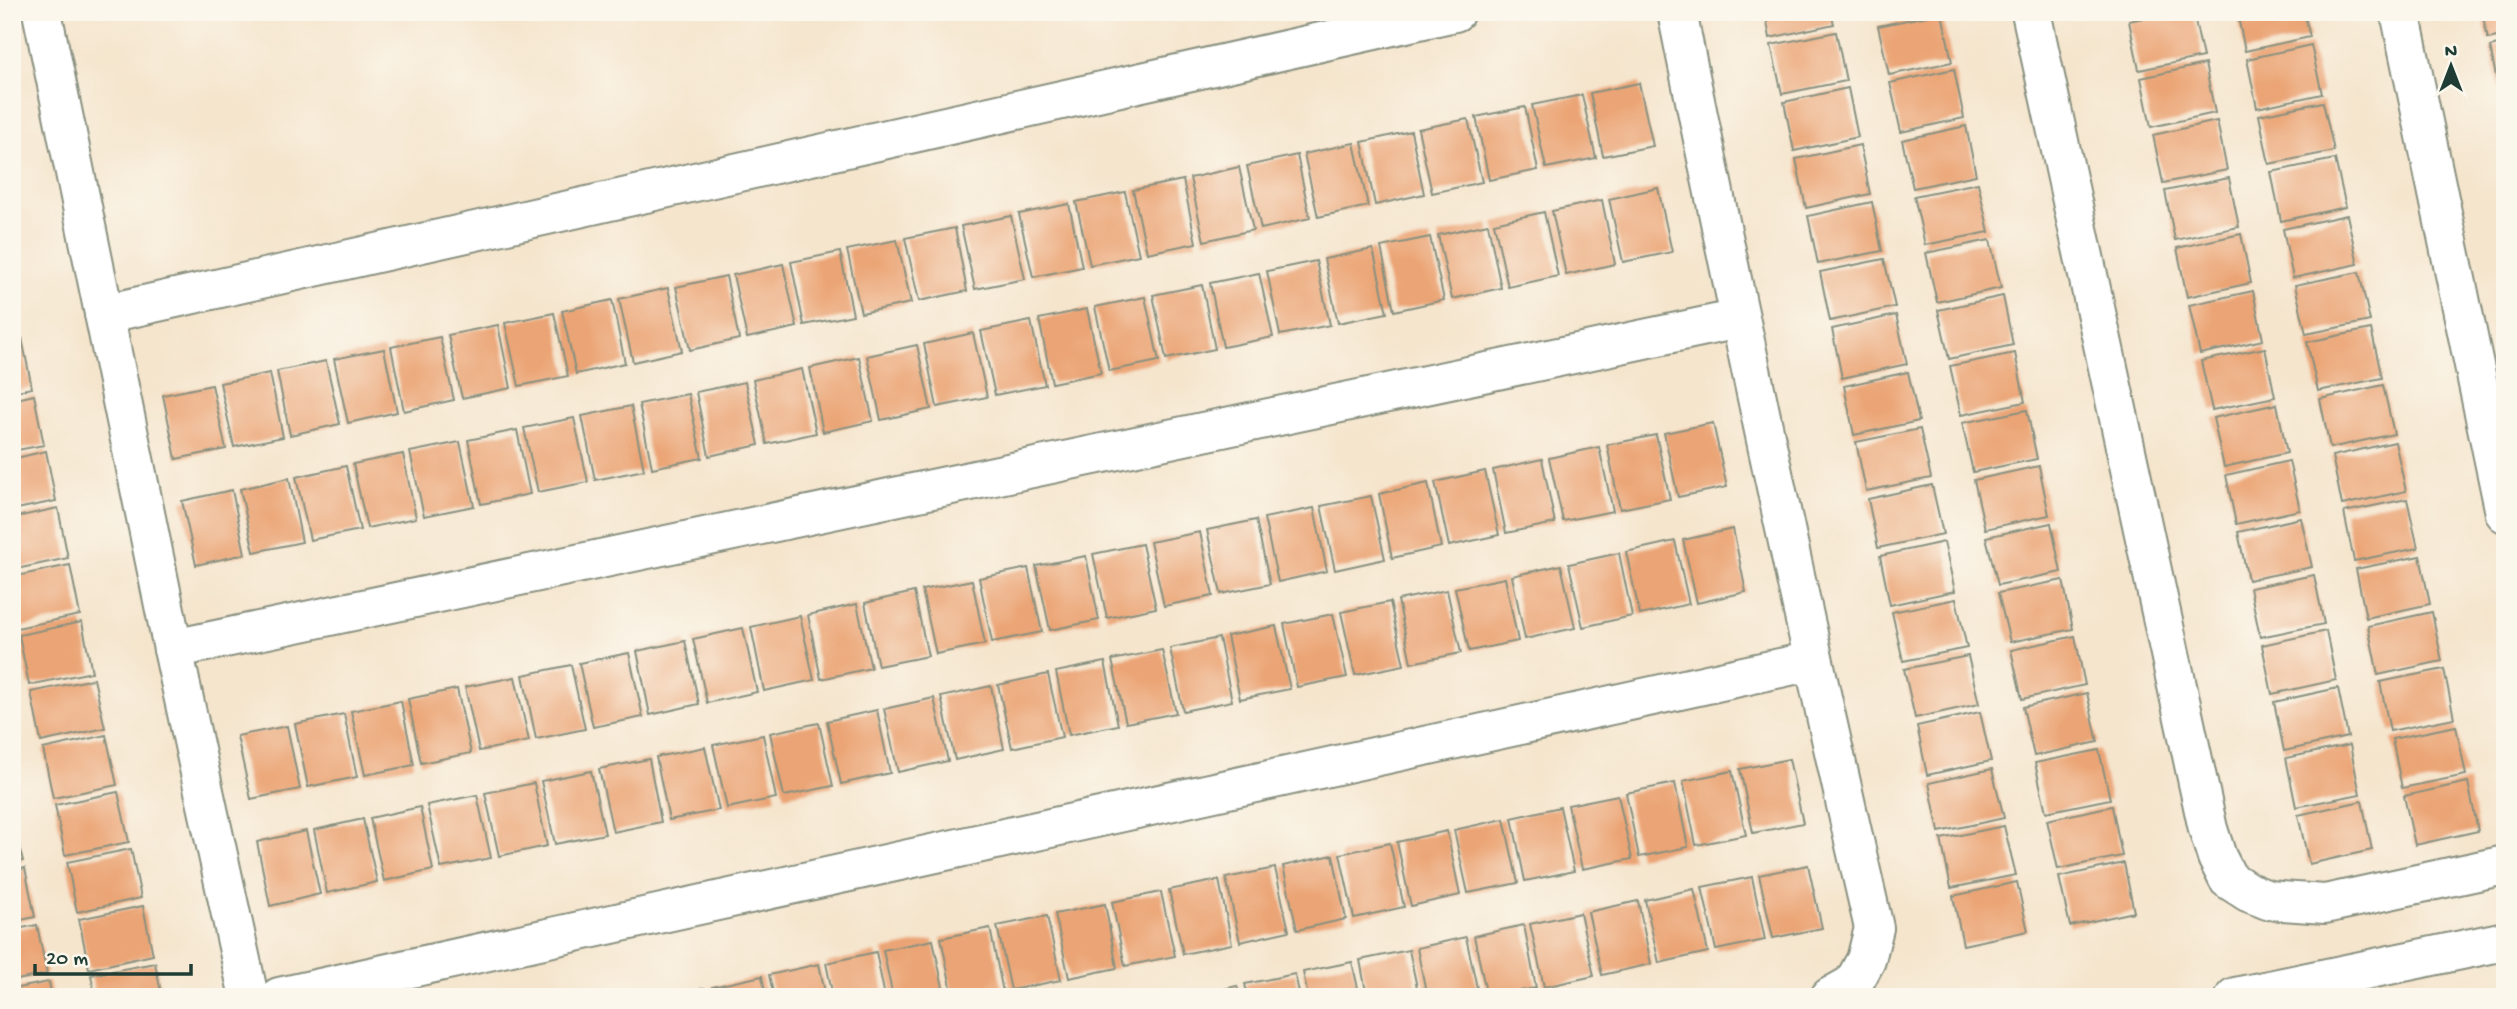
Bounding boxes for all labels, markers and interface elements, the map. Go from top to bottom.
north arrow [2416,32,2486,102]
text: N [2445,41,2457,64]
scale bar [35,932,191,976]
text: 20 m [46,948,88,973]

